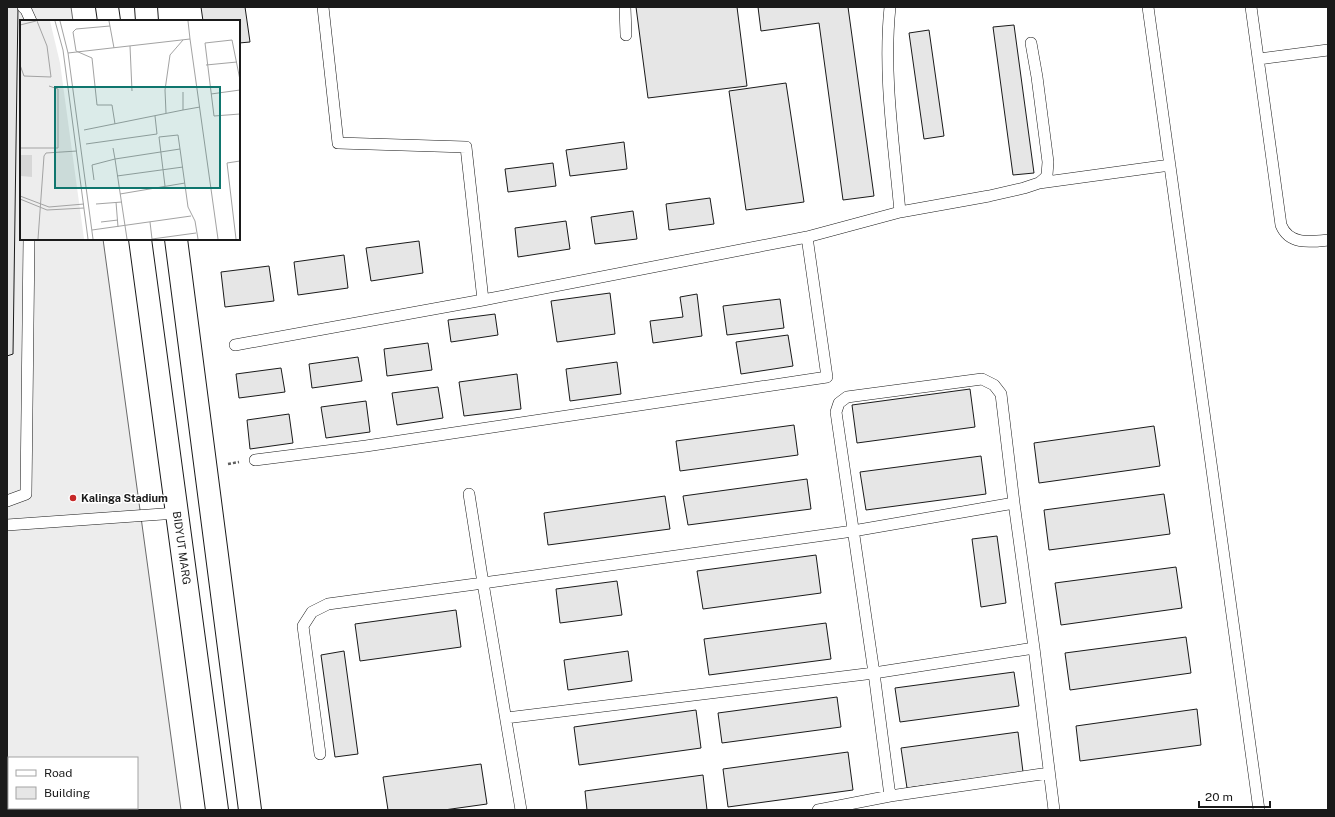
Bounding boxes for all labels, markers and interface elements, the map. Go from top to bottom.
inset map [20,20,240,240]
place label: Kalinga Stadium [81,492,168,504]
marker: Kalinga Stadium [68,493,78,503]
street label: BIDYUT MARG [171,510,193,586]
legend [8,757,138,809]
text: Road [44,766,72,780]
scale bar [1199,783,1270,809]
text: Building [44,786,90,800]
text: 20 m [1205,790,1233,804]

